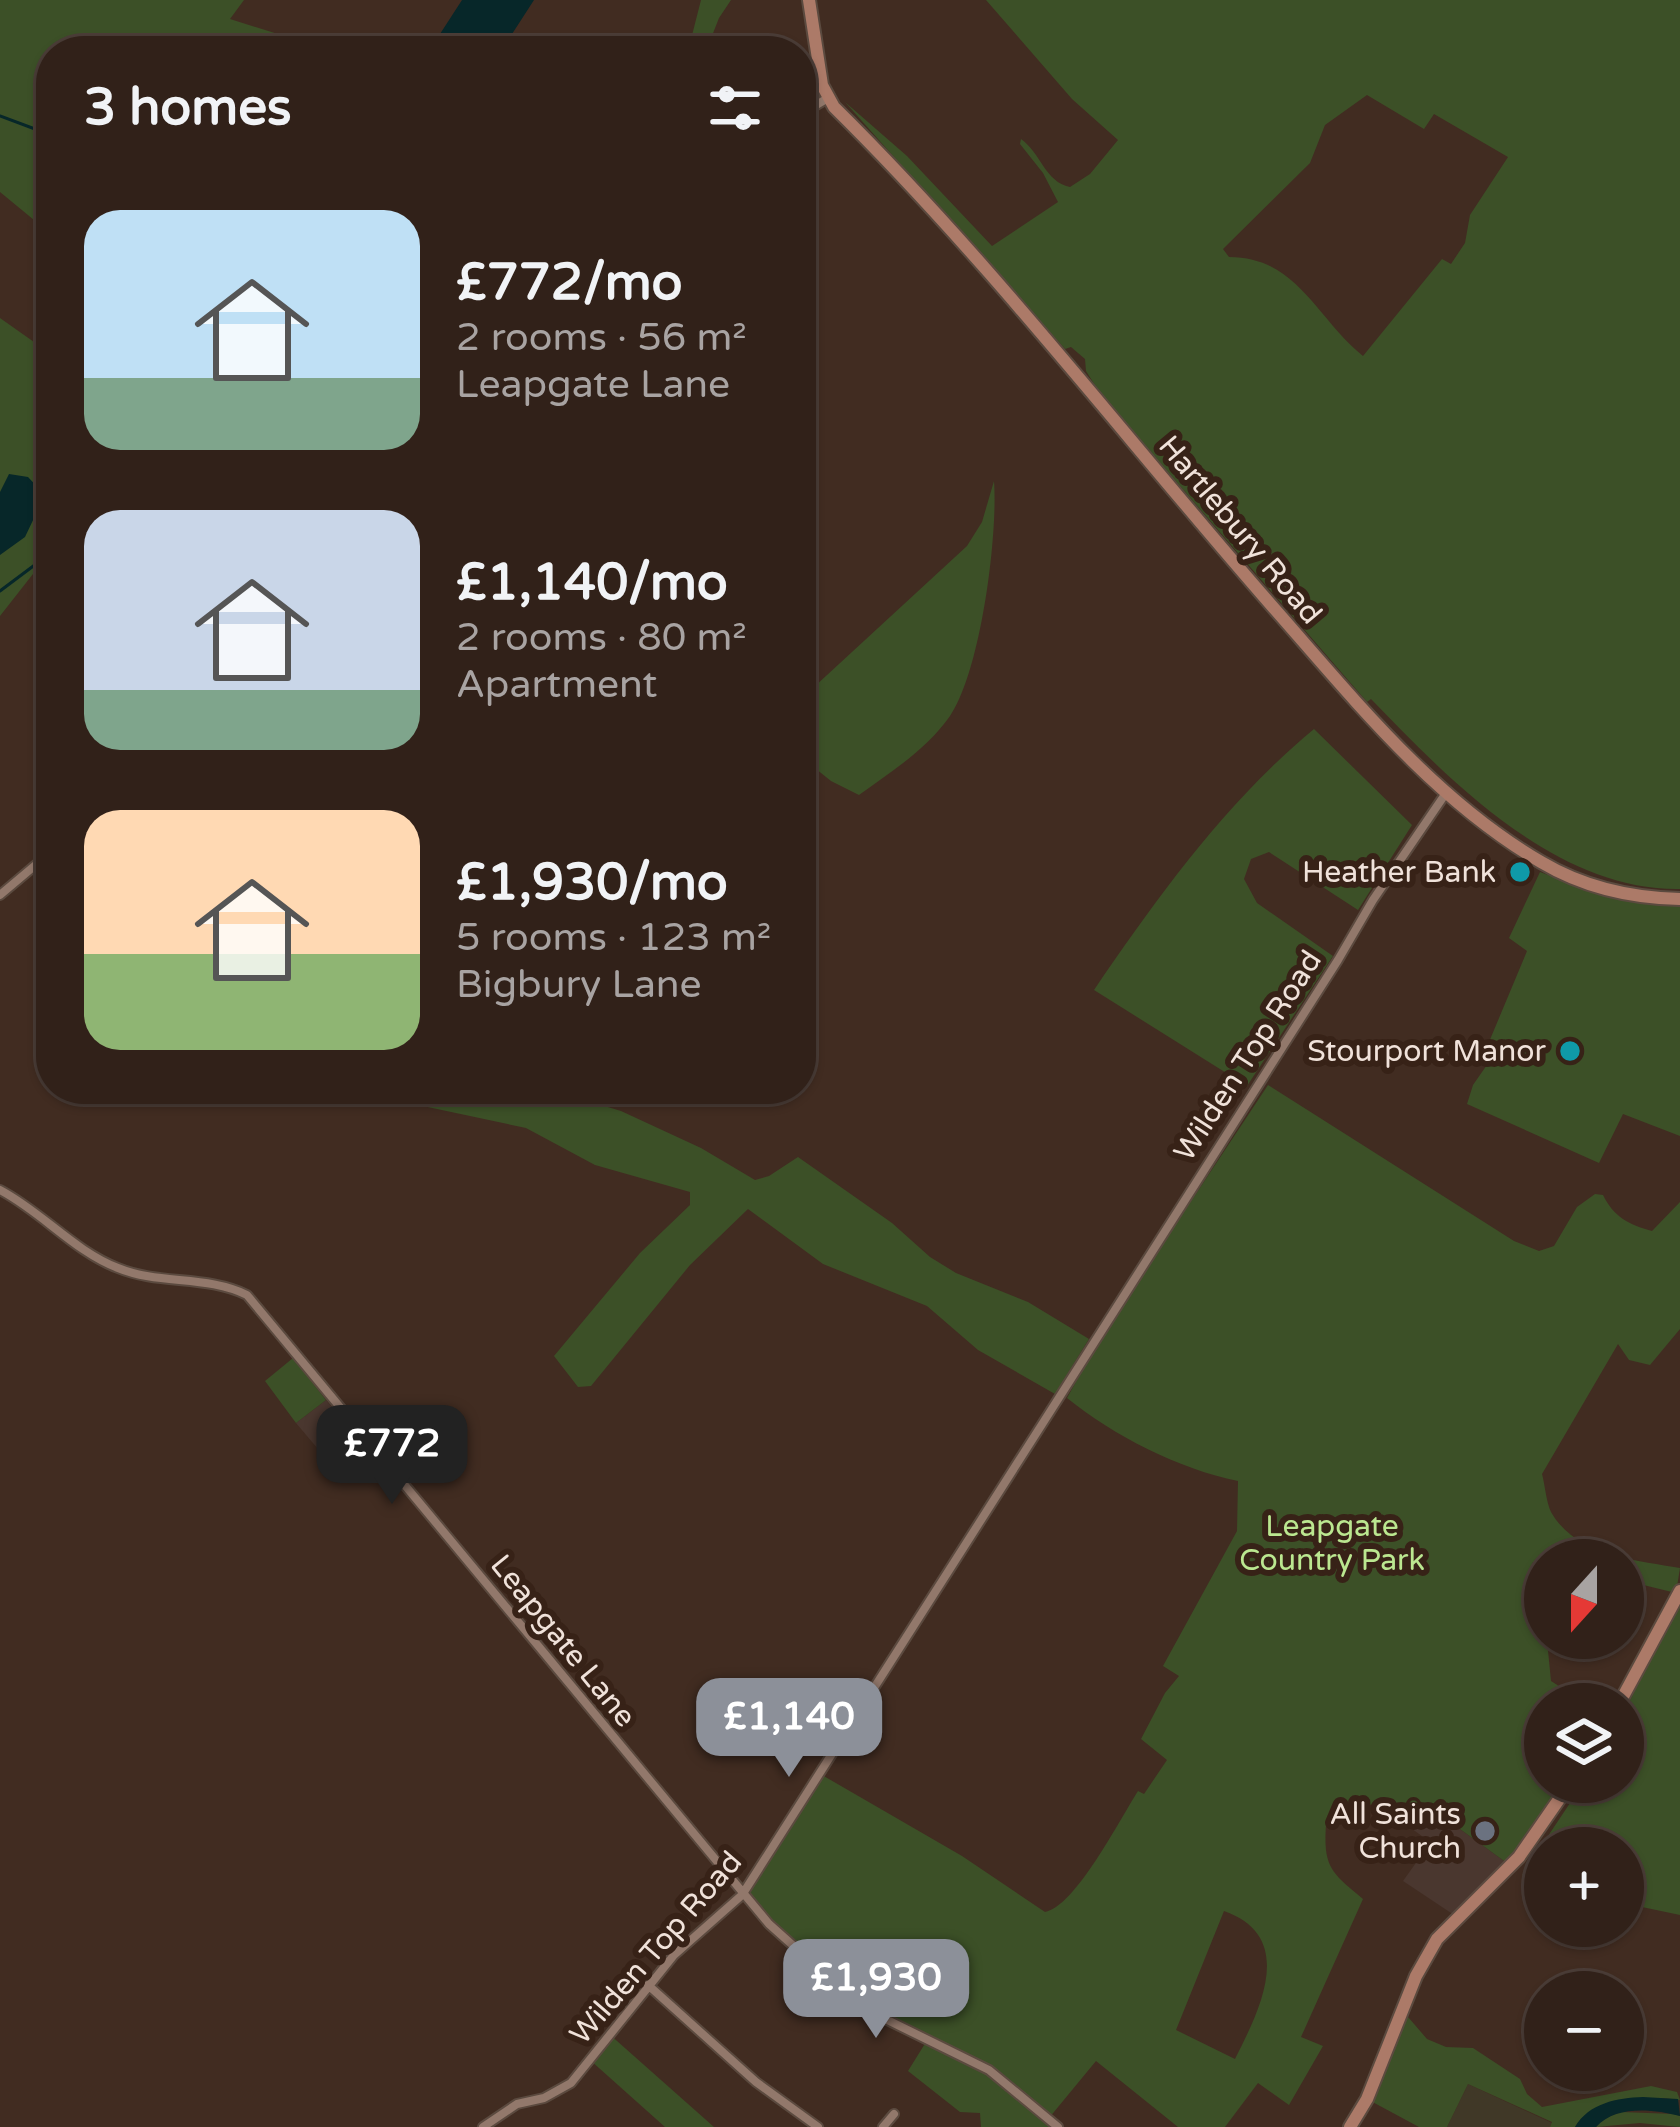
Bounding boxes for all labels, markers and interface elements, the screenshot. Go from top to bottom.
icon: filters [702,75,768,141]
text: 3 homes [84,77,292,139]
text: £772/mo [456,252,683,314]
icon: home [180,258,324,402]
text: 2 rooms · 56 m² [456,314,747,361]
text: Leapgate Lane [456,361,730,408]
street label: Hartlebury Road [1150,428,1330,632]
text: £1,140/mo [456,552,728,614]
icon: home [180,558,324,702]
text: 2 rooms · 80 m² [456,614,747,661]
text: Apartment [456,661,657,708]
text: £1,930/mo [456,852,728,914]
place label: Heather Bank [1302,854,1496,891]
icon: home [180,858,324,1002]
marker: Heather Bank [1507,859,1533,885]
text: 5 rooms · 123 m² [456,914,771,961]
street label: Wilden Top Road [1166,944,1330,1168]
text: Bigbury Lane [456,961,702,1008]
place label: Stourport Manor [1307,1033,1546,1070]
marker: Stourport Manor [1557,1038,1583,1064]
pin: £772 [321,1405,463,1507]
text: £772 [343,1420,441,1467]
park label: Leapgate Country Park [1239,1508,1425,1579]
north arrow [1524,1539,1644,1659]
map controls [1524,1539,1644,2091]
street label: Leapgate Lane [482,1547,644,1735]
pin: £1,140 [691,1678,887,1780]
button: layers [1524,1683,1644,1803]
text: £1,140 [723,1693,855,1740]
place label: All Saints Church [1329,1796,1461,1867]
marker: All Saints Church [1472,1818,1498,1844]
button: + [1524,1827,1644,1947]
street label: Wilden Top Road [562,1844,750,2052]
pin: £1,930 [778,1939,974,2041]
text: £1,930 [810,1954,942,2001]
button: − [1524,1971,1644,2091]

